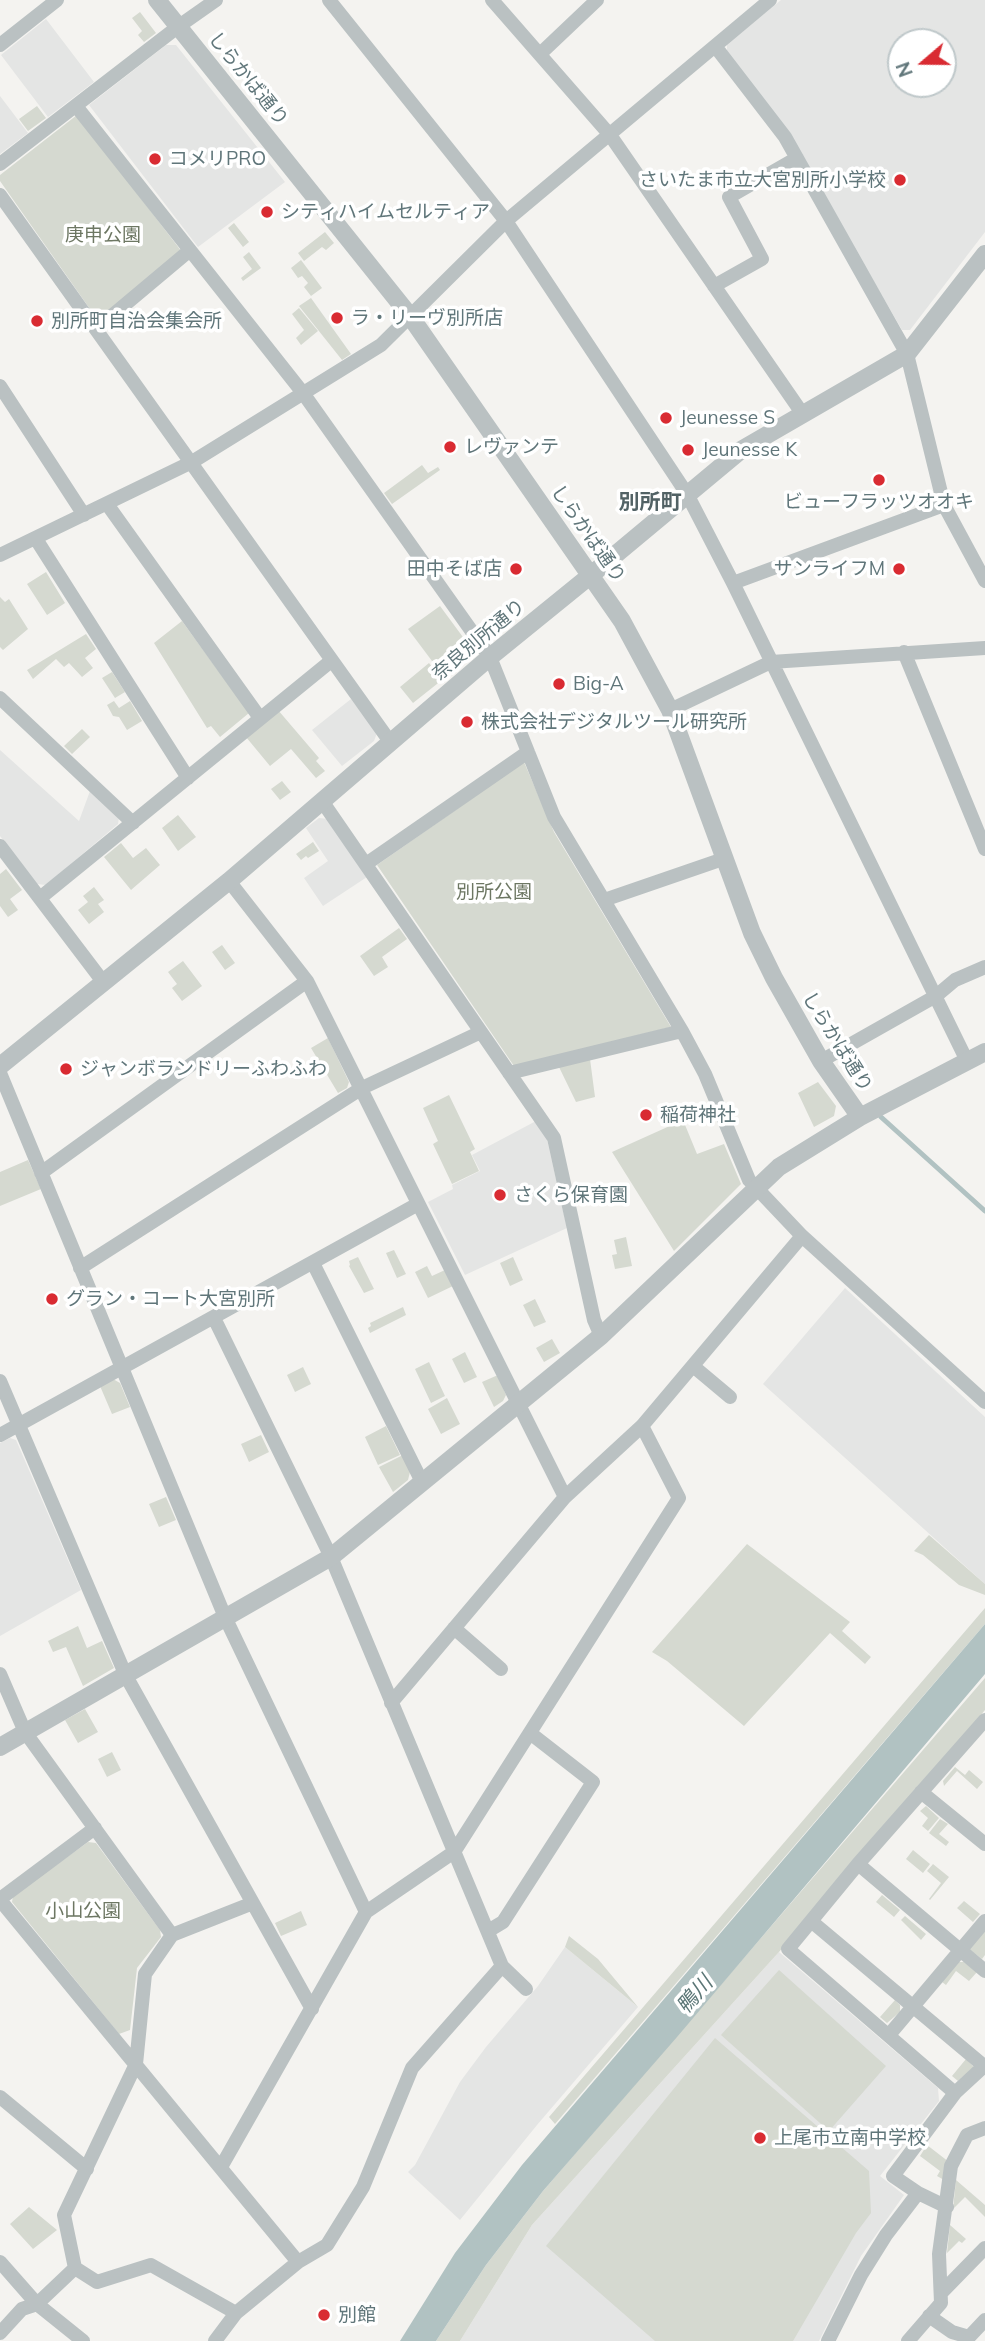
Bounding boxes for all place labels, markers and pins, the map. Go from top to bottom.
place label: コメリPRO [169,148,266,170]
marker: コメリPRO [147,151,163,167]
place label: さいたま市立大宮別所小学校 [639,169,886,191]
marker: さいたま市立大宮別所小学校 [892,172,908,188]
place label: シティハイムセルティア [281,201,490,223]
marker: シティハイムセルティア [259,204,275,220]
place label: ラ・リーヴ別所店 [351,307,503,329]
place label: 別所町自治会集会所 [51,310,222,332]
marker: ラ・リーヴ別所店 [329,310,345,326]
marker: 別所町自治会集会所 [29,313,45,329]
place label: Jeunesse S [680,407,775,429]
marker: Jeunesse S [658,410,674,426]
place label: レヴァンテ [464,436,559,458]
marker: レヴァンテ [442,439,458,455]
place label: Jeunesse K [702,439,797,461]
marker: Jeunesse K [680,442,696,458]
marker: ビューフラッツオオキ [871,472,887,488]
place label: ビューフラッツオオキ [784,491,974,513]
place label: 田中そば店 [407,558,502,580]
place label: サンライフM [774,558,885,580]
marker: 田中そば店 [508,561,524,577]
marker: サンライフM [891,561,907,577]
place label: Big-A [573,673,624,695]
marker: Big-A [551,676,567,692]
place label: 株式会社デジタルツール研究所 [481,711,747,733]
marker: 株式会社デジタルツール研究所 [459,714,475,730]
place label: ジャンボランドリーふわふわ [80,1058,327,1080]
marker: ジャンボランドリーふわふわ [58,1061,74,1077]
place label: 稲荷神社 [660,1104,736,1126]
marker: 稲荷神社 [638,1107,654,1123]
place label: さくら保育園 [514,1184,628,1206]
marker: さくら保育園 [492,1187,508,1203]
place label: グラン・コート大宮別所 [66,1288,275,1310]
marker: グラン・コート大宮別所 [44,1291,60,1307]
place label: 上尾市立南中学校 [774,2127,926,2149]
marker: 上尾市立南中学校 [752,2130,768,2146]
place label: 別館 [338,2304,376,2326]
marker: 別館 [316,2307,332,2323]

